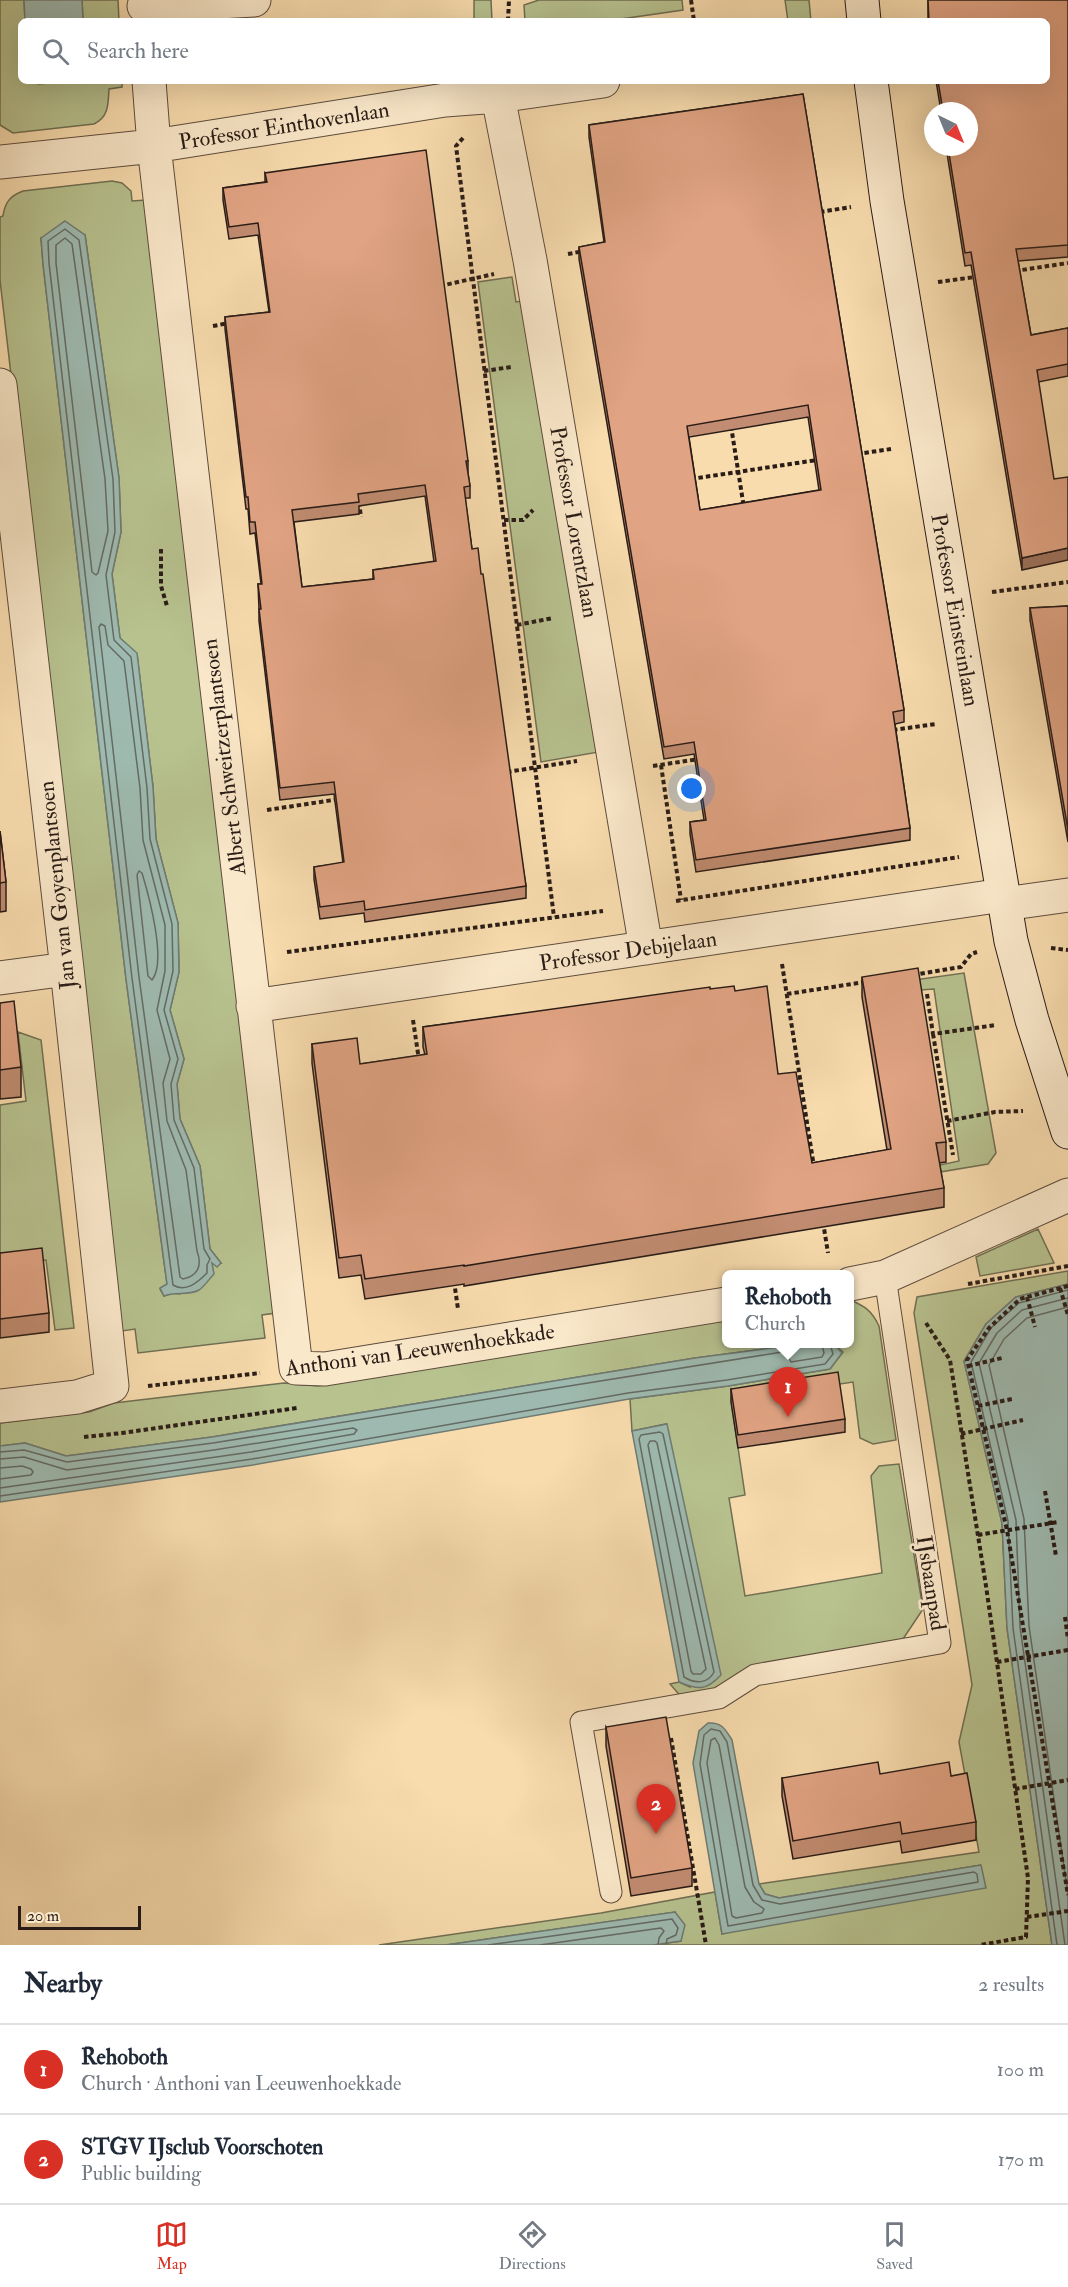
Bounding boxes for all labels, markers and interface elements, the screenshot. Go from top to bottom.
search box [18,18,1050,84]
icon: search [39,35,72,68]
text: Search here [87,37,189,65]
street label: Professor Einthovenlaan [177,96,391,156]
north arrow [924,102,978,156]
street label: Professor Lorentzlaan [543,424,605,620]
street label: Professor Einsteinlaan [924,511,986,709]
street label: Albert Schweitzerplantsoen [196,637,254,878]
your location [677,774,706,803]
street label: Jan van Goyenplantsoen [32,779,83,992]
street label: Professor Debijelaan [537,925,719,977]
popup [722,1270,854,1348]
text: Rehoboth [745,1283,831,1311]
text: Church [745,1311,806,1336]
street label: Anthoni van Leeuwenhoekkade [283,1317,556,1383]
pin: 1 [768,1368,808,1417]
street label: IJsbaanpad [909,1533,952,1633]
pin: 2 [636,1784,676,1834]
scale bar [18,1903,141,1930]
text: 20 m [27,1906,59,1926]
text: Nearby [24,1968,102,2000]
text: 2 results [978,1972,1044,1997]
text: Rehoboth [81,2043,168,2071]
text: 1 [40,2057,47,2082]
text: 100 m [997,2057,1044,2082]
text: Church · Anthoni van Leeuwenhoekkade [81,2071,401,2096]
text: STGV IJsclub Voorschoten [81,2133,323,2161]
text: 2 [38,2147,49,2172]
text: 170 m [998,2147,1044,2172]
text: Public building [81,2161,201,2186]
tab: Map [155,2218,188,2274]
tab: Directions [499,2218,566,2274]
tab: Saved [876,2218,913,2274]

